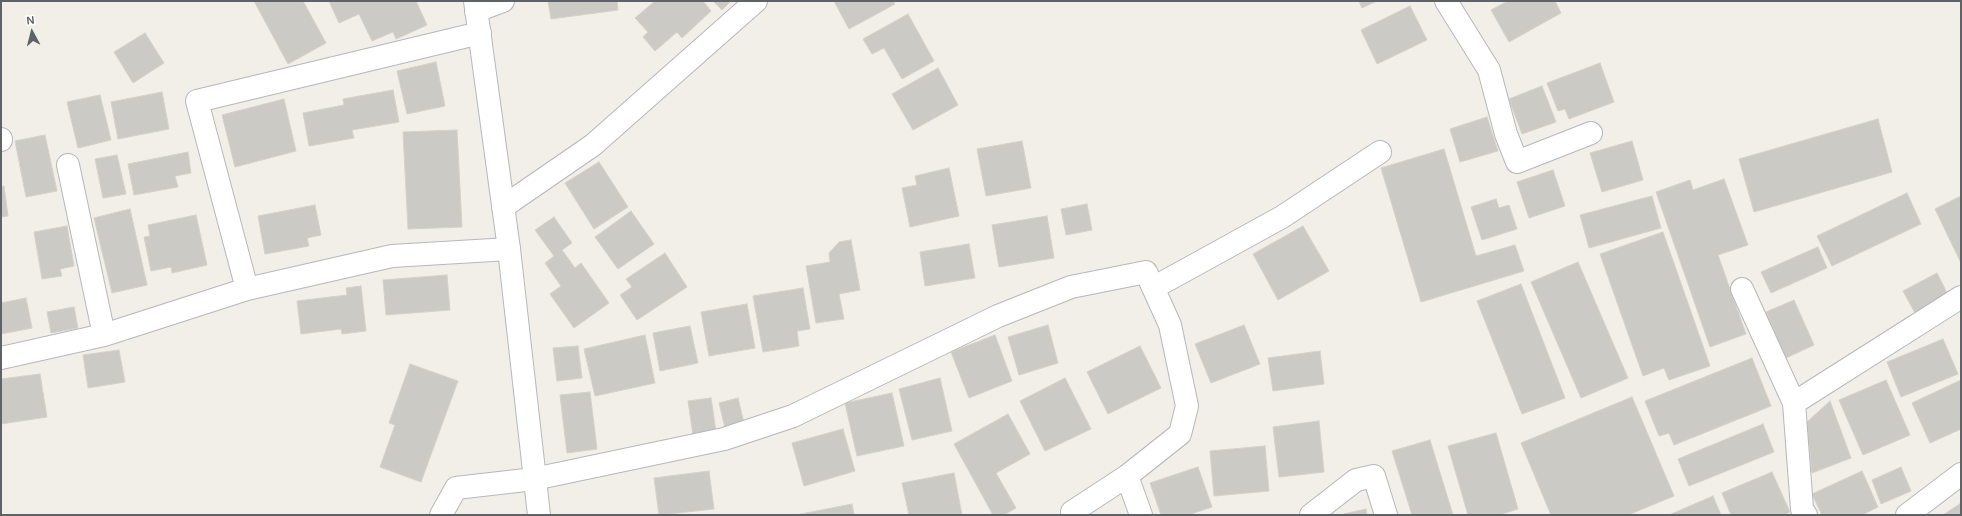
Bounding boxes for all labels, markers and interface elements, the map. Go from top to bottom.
north arrow [12,12,52,52]
text: N [26,14,35,27]

